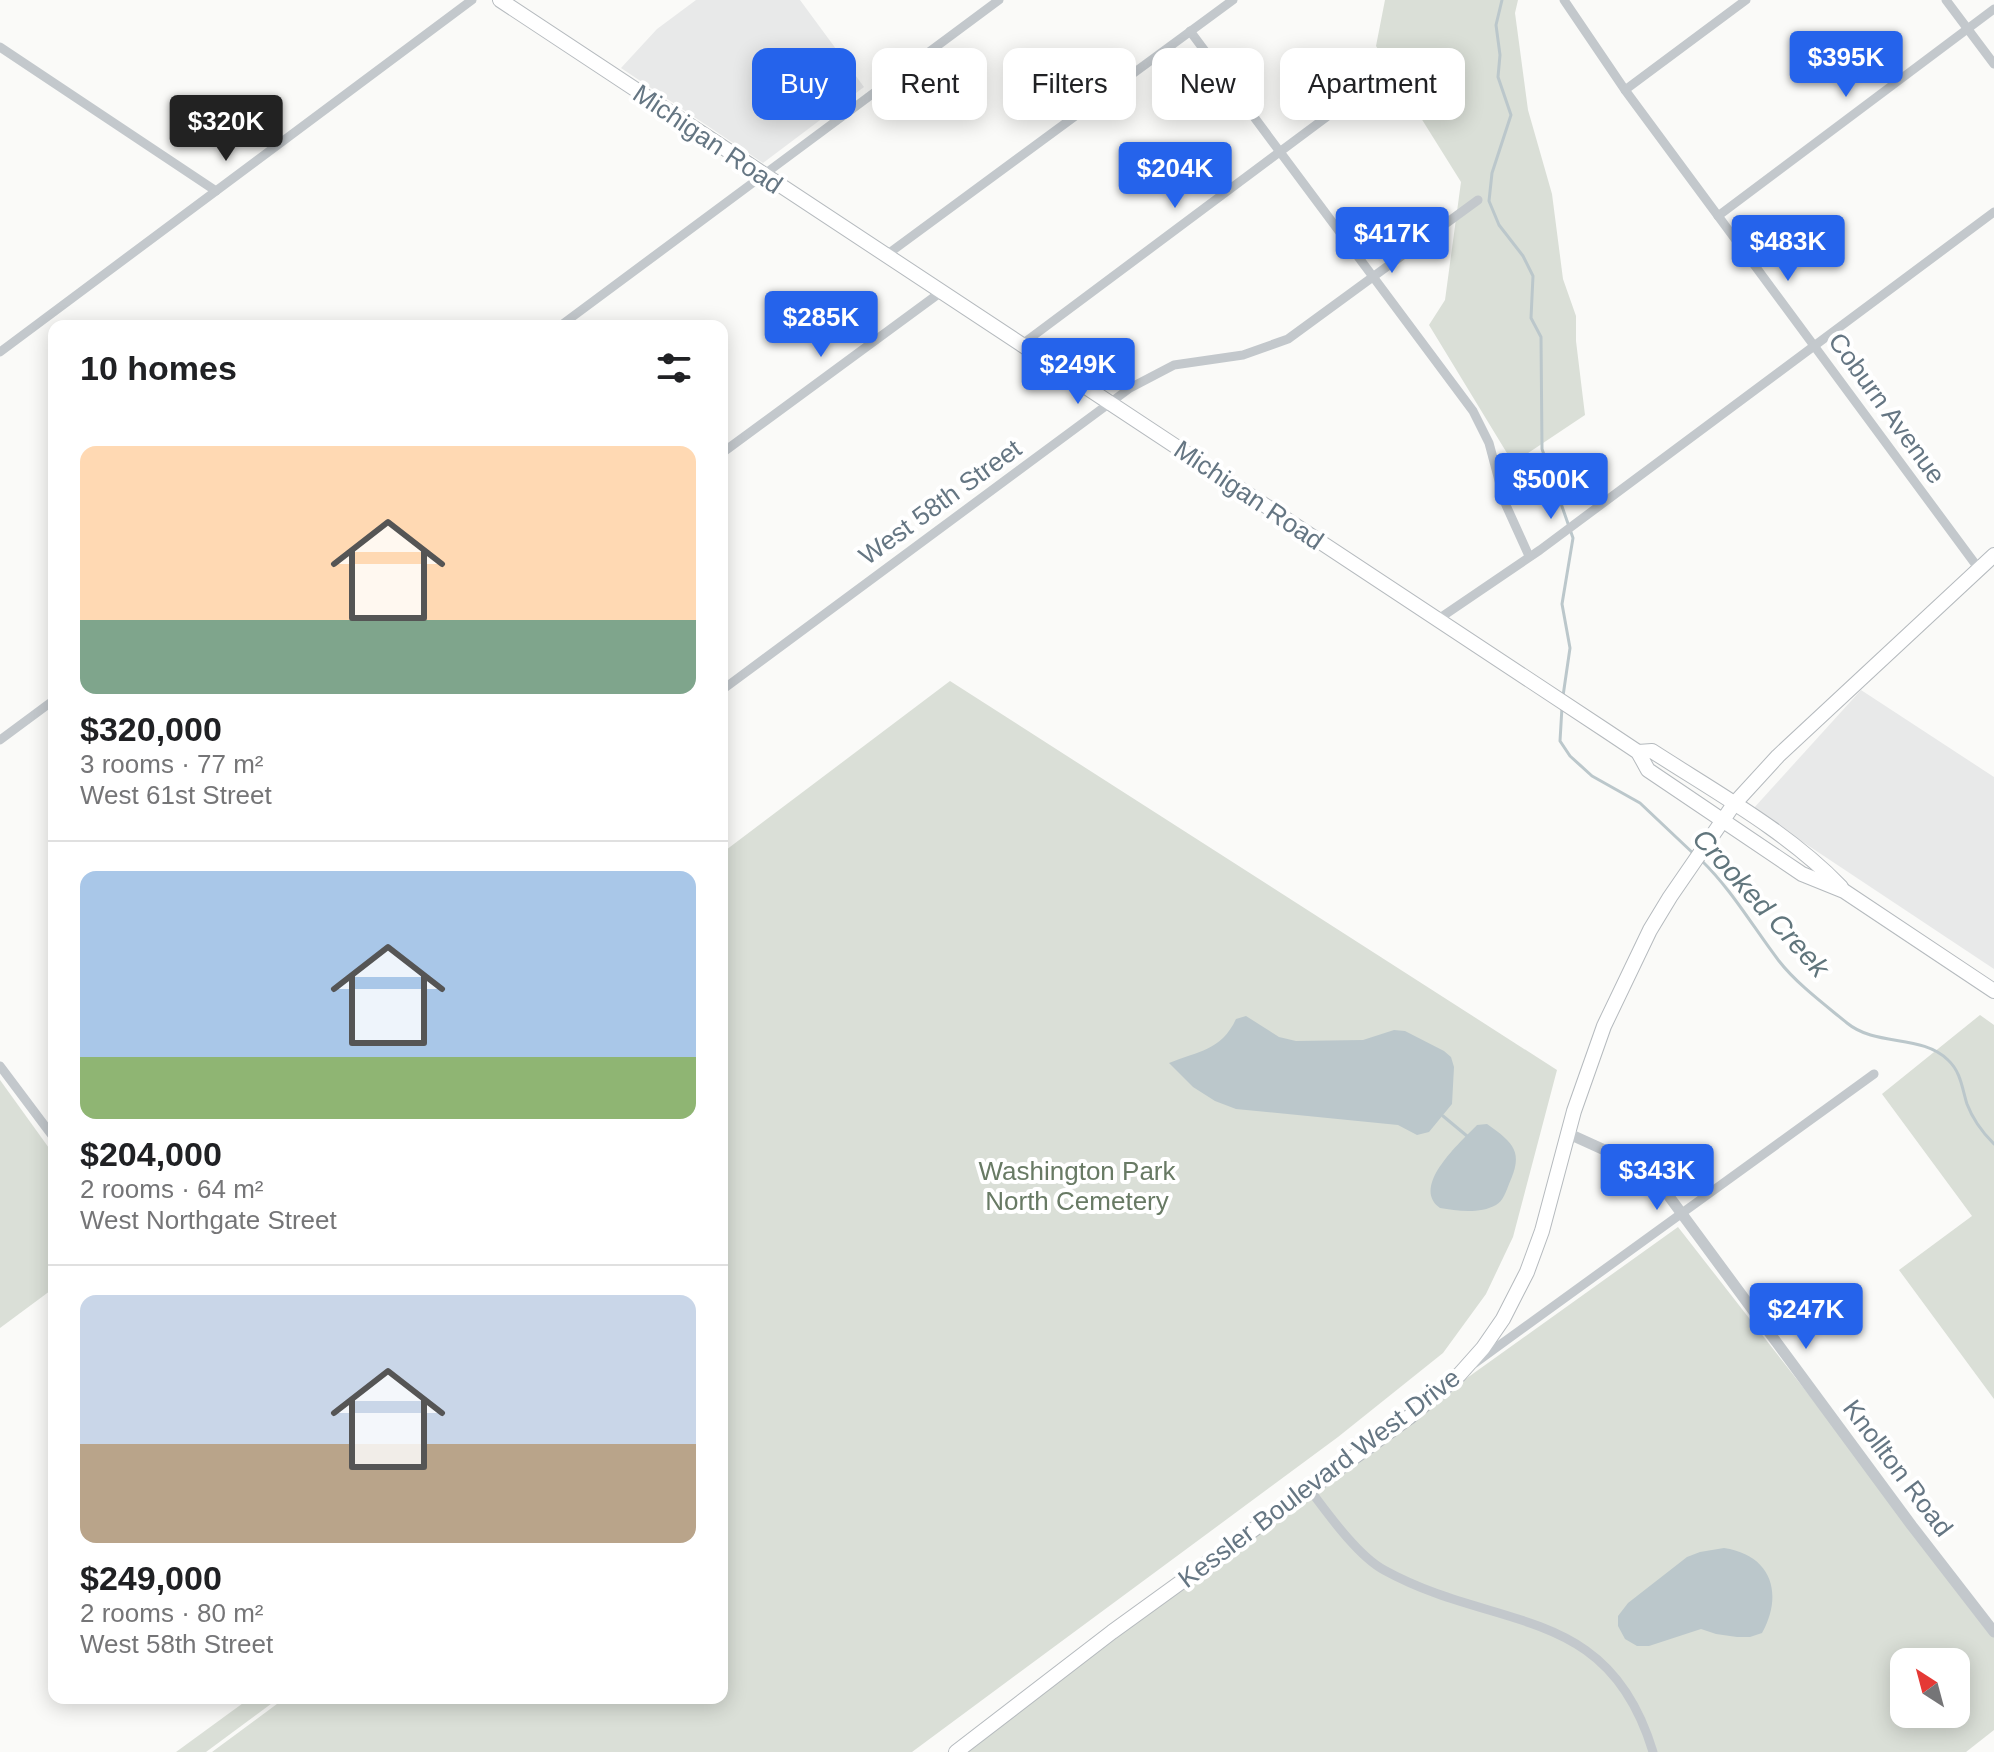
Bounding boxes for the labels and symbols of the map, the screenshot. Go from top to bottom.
pin: $395K [1790,31,1902,99]
street label: Michigan Road [628,78,788,200]
pin: $320K [170,95,282,163]
pin: $204K [1119,142,1231,210]
pin: $417K [1336,207,1448,275]
pin: $483K [1732,215,1844,283]
pin: $285K [765,291,877,359]
street label: Coburn Avenue [1822,327,1952,489]
pin: $249K [1022,338,1134,406]
street label: West 58th Street [853,433,1028,571]
street label: Michigan Road [1169,434,1329,556]
pin: $500K [1495,453,1607,521]
water label: Crooked Creek [1686,823,1837,985]
pin: $343K [1601,1144,1713,1212]
park label: Washington Park North Cemetery [978,1156,1177,1216]
pin: $247K [1750,1283,1862,1351]
street label: Kessler Boulevard West Drive [1172,1362,1466,1594]
street label: Knollton Road [1837,1394,1959,1542]
north arrow [1890,1648,1970,1728]

